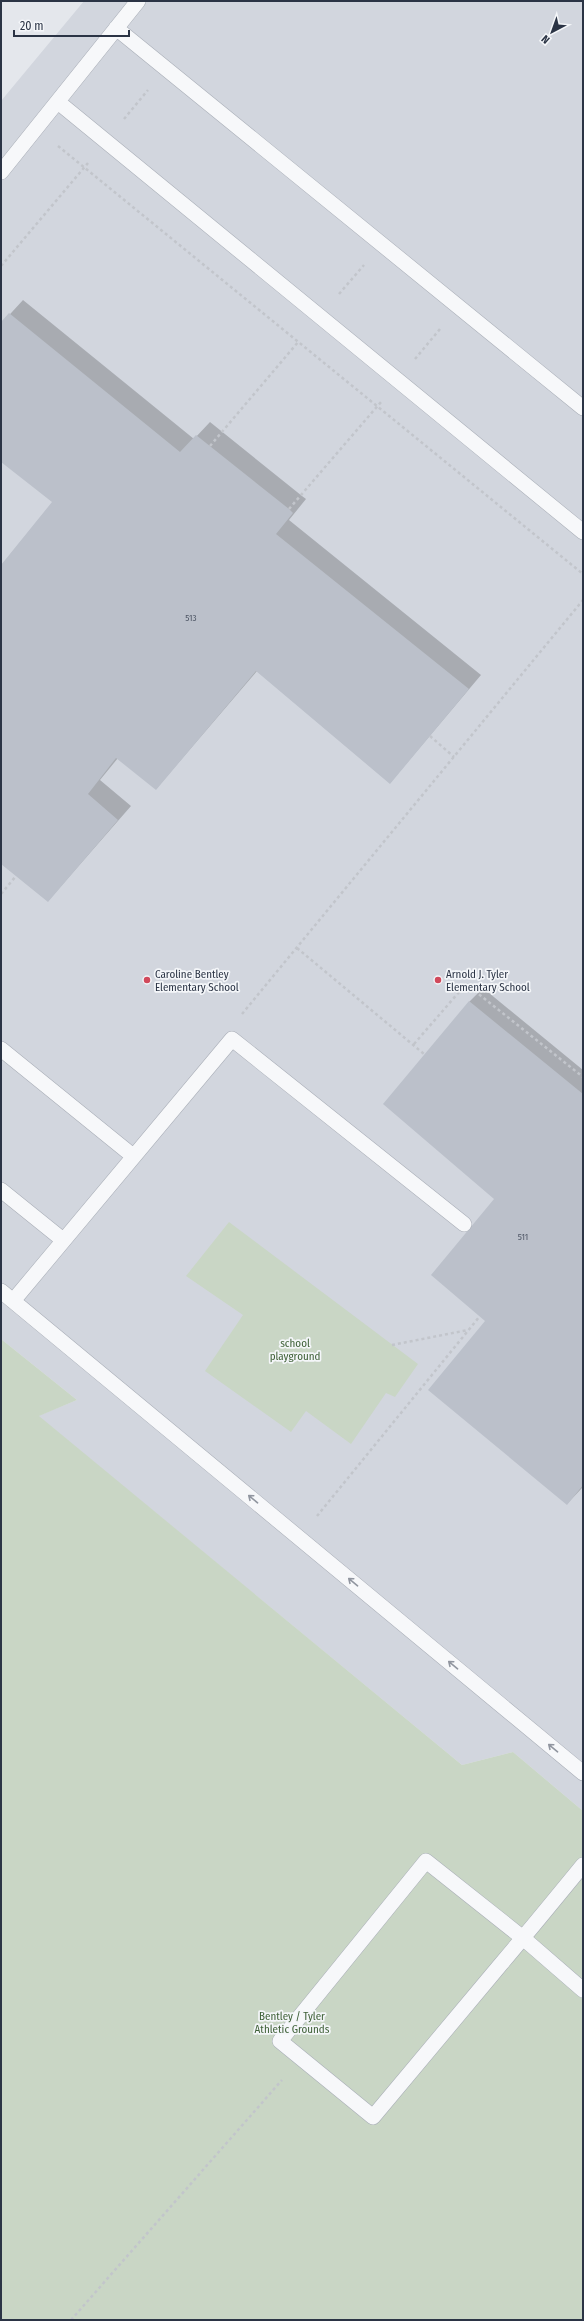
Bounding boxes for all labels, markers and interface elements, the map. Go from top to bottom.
scale bar [14,12,129,38]
north arrow [532,12,572,52]
text: 20 m [20,19,44,33]
text: N [539,32,553,46]
house number: 513 [185,613,197,623]
place label: Caroline Bentley Elementary School [155,968,239,994]
place label: Arnold J. Tyler Elementary School [446,968,530,994]
marker: Caroline Bentley Elementary School [142,975,152,985]
marker: Arnold J. Tyler Elementary School [433,975,443,985]
house number: 511 [518,1232,528,1242]
park label: school playground [270,1337,320,1363]
one-way arrow [247,1495,258,1504]
one-way arrow [348,1578,358,1587]
one-way arrow [448,1661,459,1670]
one-way arrow [548,1744,558,1753]
park label: Bentley / Tyler Athletic Grounds [255,2010,330,2036]

